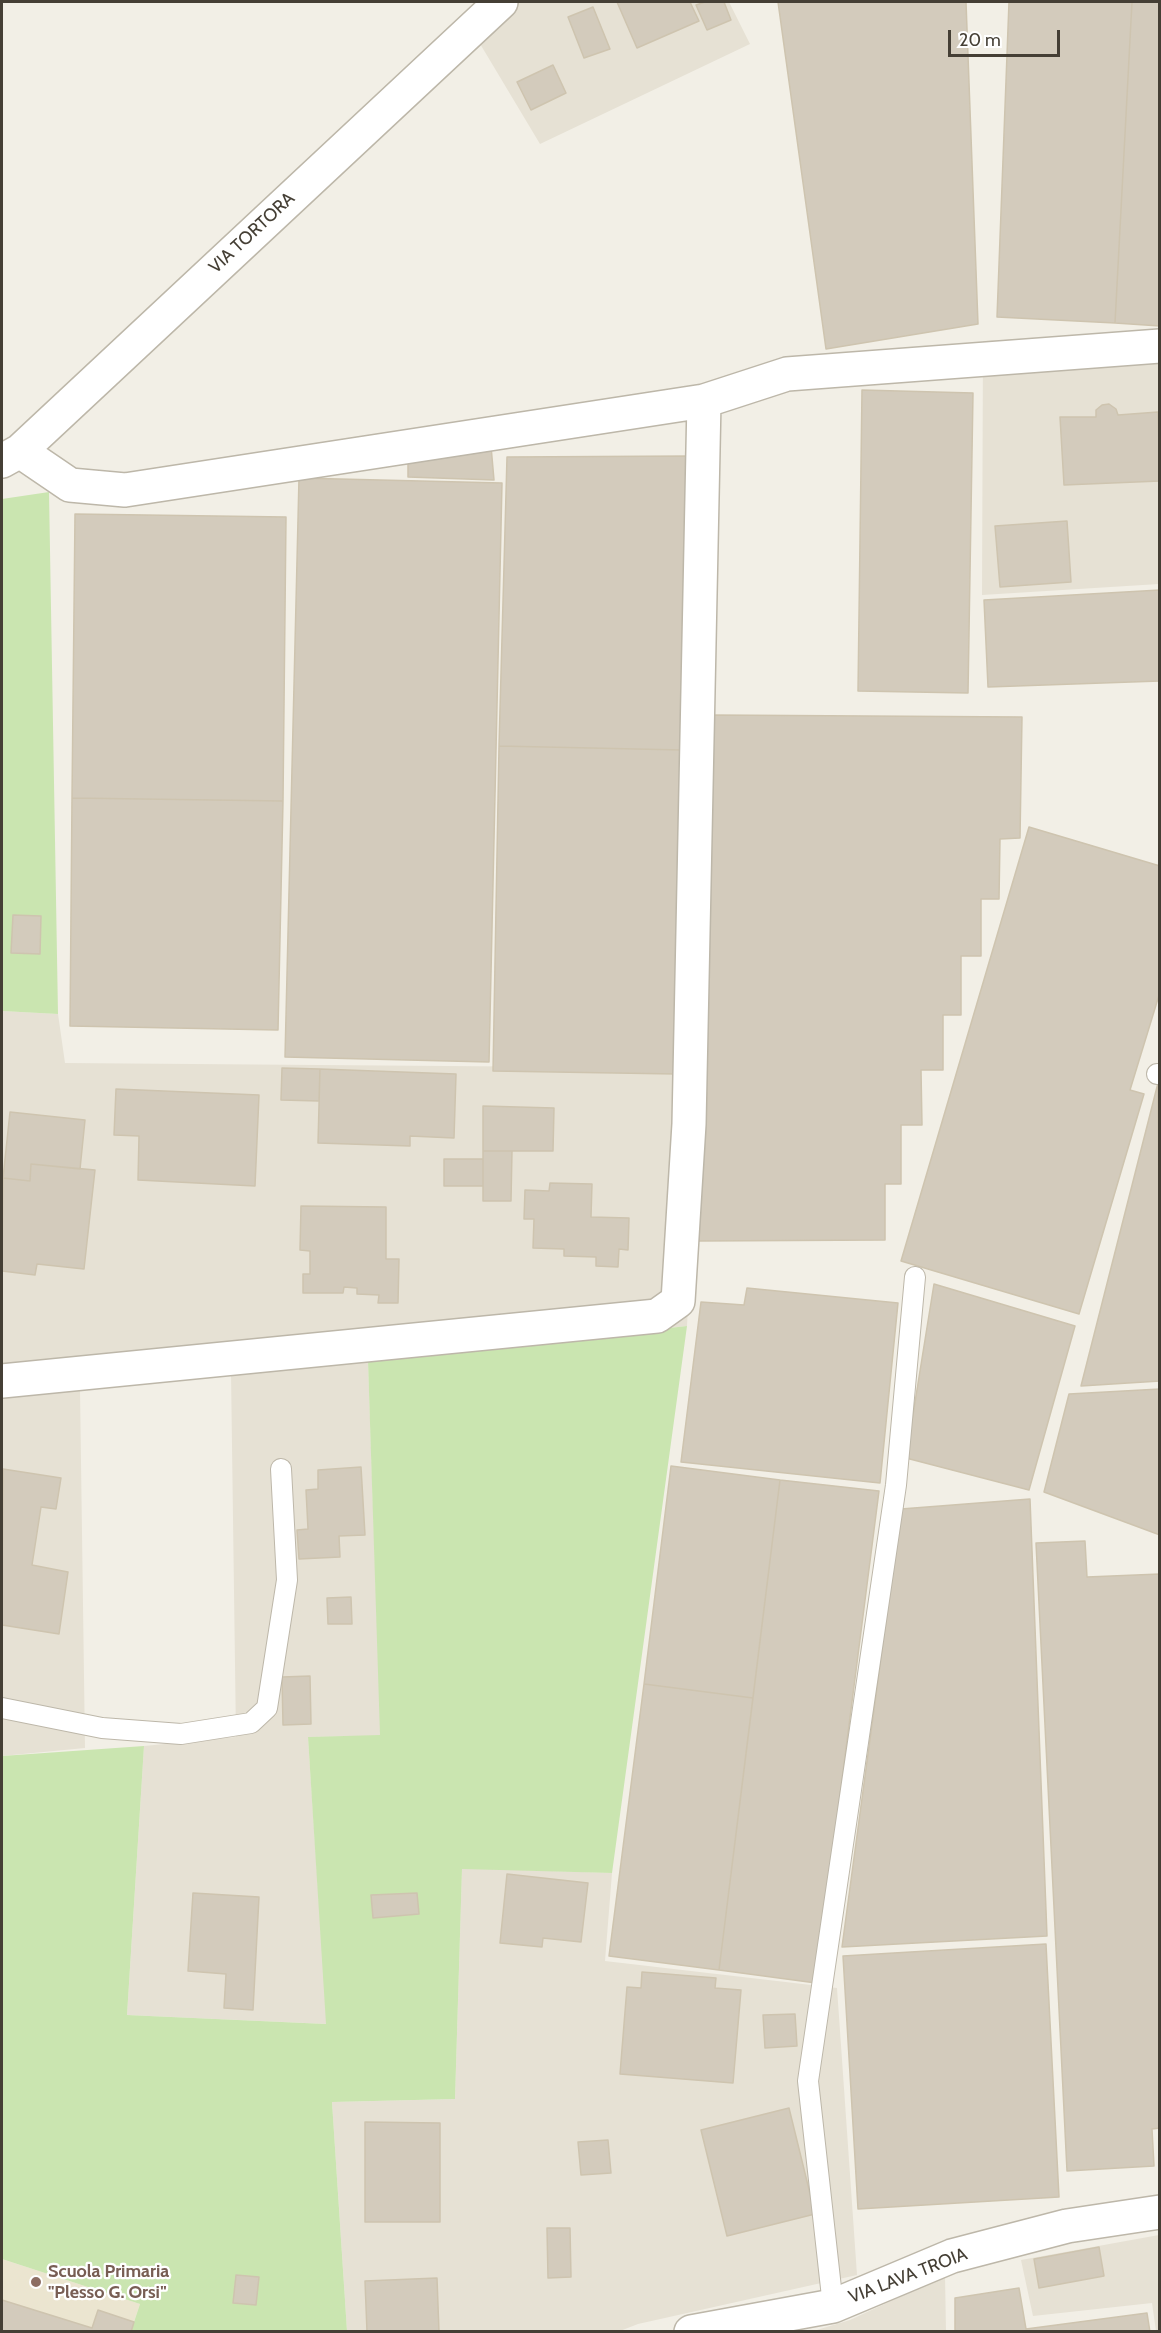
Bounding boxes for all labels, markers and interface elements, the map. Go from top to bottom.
scale bar [951,18,1064,56]
text: 20 m [959,29,1001,51]
street label: VIA TORTORA [205,188,299,278]
street label: VIA LAVA TROIA [846,2243,970,2309]
place label: Scuola Primaria "Plesso G. Orsi" [48,2261,169,2304]
marker: Scuola Primaria "Plesso G. Orsi" [29,2275,43,2289]

